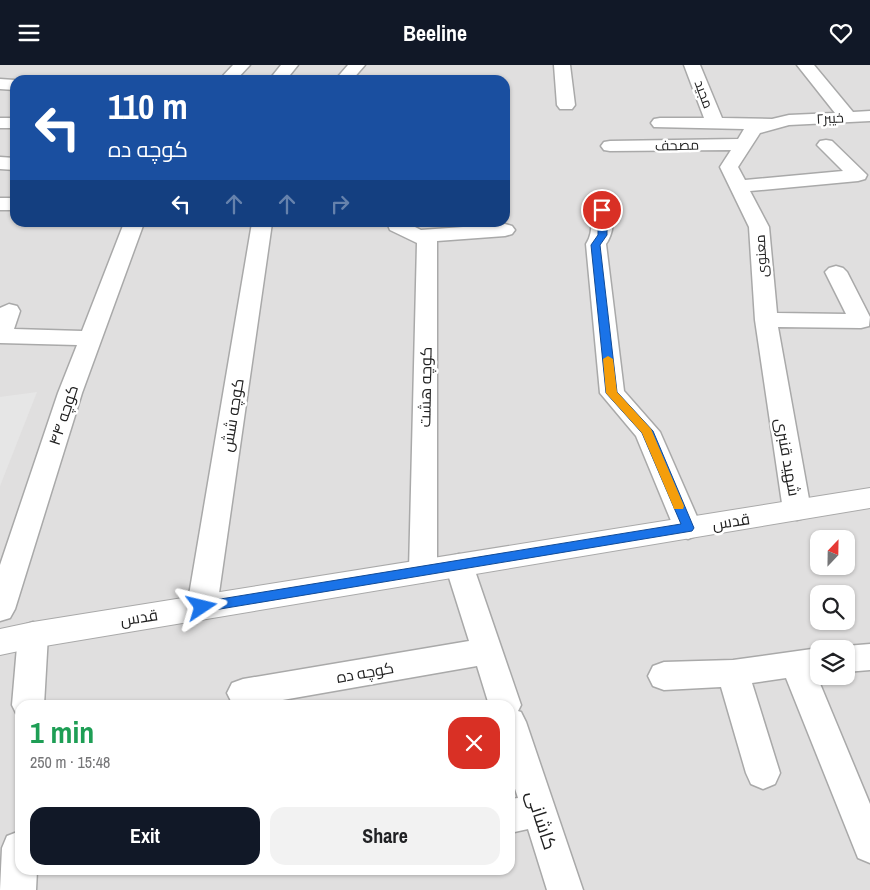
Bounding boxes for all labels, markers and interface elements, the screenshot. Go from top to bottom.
text: Beeline [403,18,467,48]
icon: menu [15,19,43,47]
icon: heart [827,19,855,47]
street label: مجید [690,77,718,111]
text: 110 m [108,83,188,130]
icon: left [25,95,90,160]
street label: خیبر۲ [816,108,844,128]
text: کوچه ده [108,134,188,164]
street label: مصحف [655,136,699,154]
pin [581,189,623,231]
icon: left [167,190,195,218]
icon: ahead [220,190,248,218]
icon: ahead [273,190,301,218]
icon: right [326,190,354,218]
icon: arrive [588,196,616,224]
street label: معنوی [751,234,771,278]
street label: کوچه هشت [413,347,438,428]
street label: کوچه شش [215,377,250,454]
street label: کوچه ۴۴ [43,382,84,448]
street label: شهید قنبری [770,416,806,498]
street label: قدس [711,507,751,535]
north arrow [810,530,855,575]
map controls [810,530,855,685]
position arrow [175,580,227,632]
button: search [810,585,855,630]
street label: قدس [119,603,159,631]
button: layers [810,640,855,685]
street label: کوچه ده [334,656,396,689]
text: 1 min [30,712,94,752]
button: close [448,717,500,769]
text: 250 m · 15:48 [30,751,110,773]
street label: کاشانی [520,787,564,853]
button: Exit [30,807,260,865]
button: Share [270,807,500,865]

